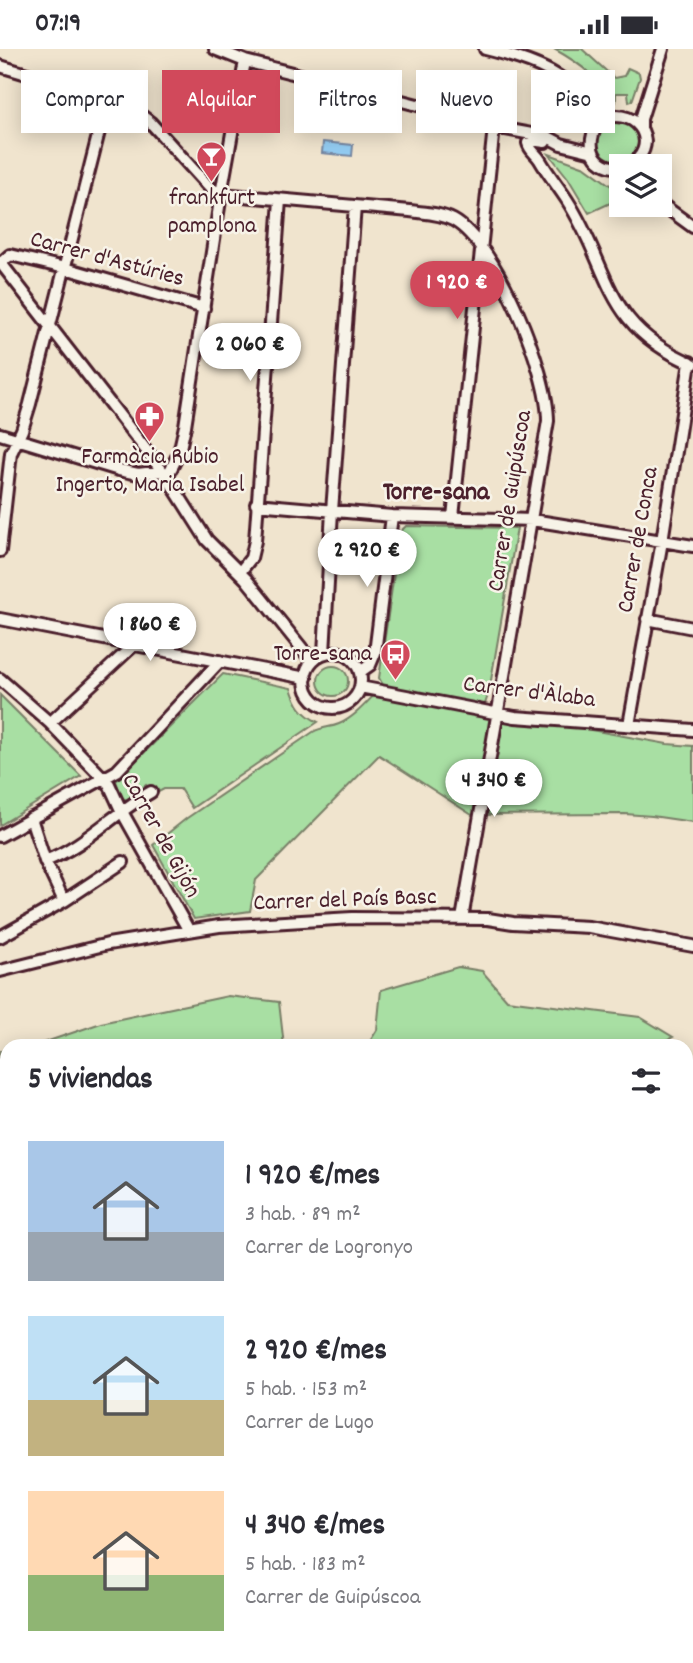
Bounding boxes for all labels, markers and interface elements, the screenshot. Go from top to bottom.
text: 07:19 [35,6,81,43]
chip: Comprar [21,70,148,133]
chip: Alquilar [162,70,280,133]
chip: Filtros [294,70,402,133]
chip: Nuevo [416,70,517,133]
chip: Piso [531,70,615,133]
bar icon: frankfurt pamplona [195,140,229,184]
map controls [609,154,672,217]
button: layers [609,154,672,217]
place label: frankfurt pamplona [168,182,257,244]
street label: Carrer d'Astúries [26,223,188,297]
pin: 1 920 € [392,261,522,321]
text: 1 920 € [426,267,488,300]
pin: 2 060 € [185,323,315,383]
text: 2 060 € [215,329,285,362]
pharmacy icon: Farmàcia Rubio Ingerto, Maria Isabel [133,399,167,443]
street label: Carrer de Guipúscoa [480,407,542,594]
place label: Farmàcia Rubio Ingerto, Maria Isabel [56,441,245,503]
street label: Carrer de Conca [609,464,669,616]
district label: Torre-sana [383,475,490,512]
pin: 2 920 € [302,529,432,589]
text: 2 920 € [334,535,400,568]
pin: 1 860 € [85,603,215,663]
text: 1 860 € [119,609,181,642]
place label: Torre-sana [274,638,373,672]
bus stop icon: Torre-sana [378,638,412,682]
street label: Carrer d'Àlaba [461,668,598,718]
pin: 4 340 € [429,759,559,819]
text: 4 340 € [461,765,527,798]
street label: Carrer de Gijón [112,768,208,904]
street label: Carrer del País Basc [253,881,437,921]
text: 5 viviendas [28,1060,153,1103]
icon: filters [627,1062,665,1100]
text: 1 920 €/mes [245,1156,380,1199]
icon: home [84,1169,168,1253]
text: 3 hab. · 89 m² [245,1199,361,1232]
text: Carrer de Logronyo [245,1232,413,1265]
text: 2 920 €/mes [245,1331,387,1374]
icon: home [84,1344,168,1428]
text: 5 hab. · 153 m² [245,1374,367,1407]
text: Carrer de Lugo [245,1407,374,1440]
text: 4 340 €/mes [245,1506,385,1549]
icon: home [84,1519,168,1603]
text: 5 hab. · 183 m² [245,1549,366,1582]
text: Carrer de Guipúscoa [245,1582,421,1615]

